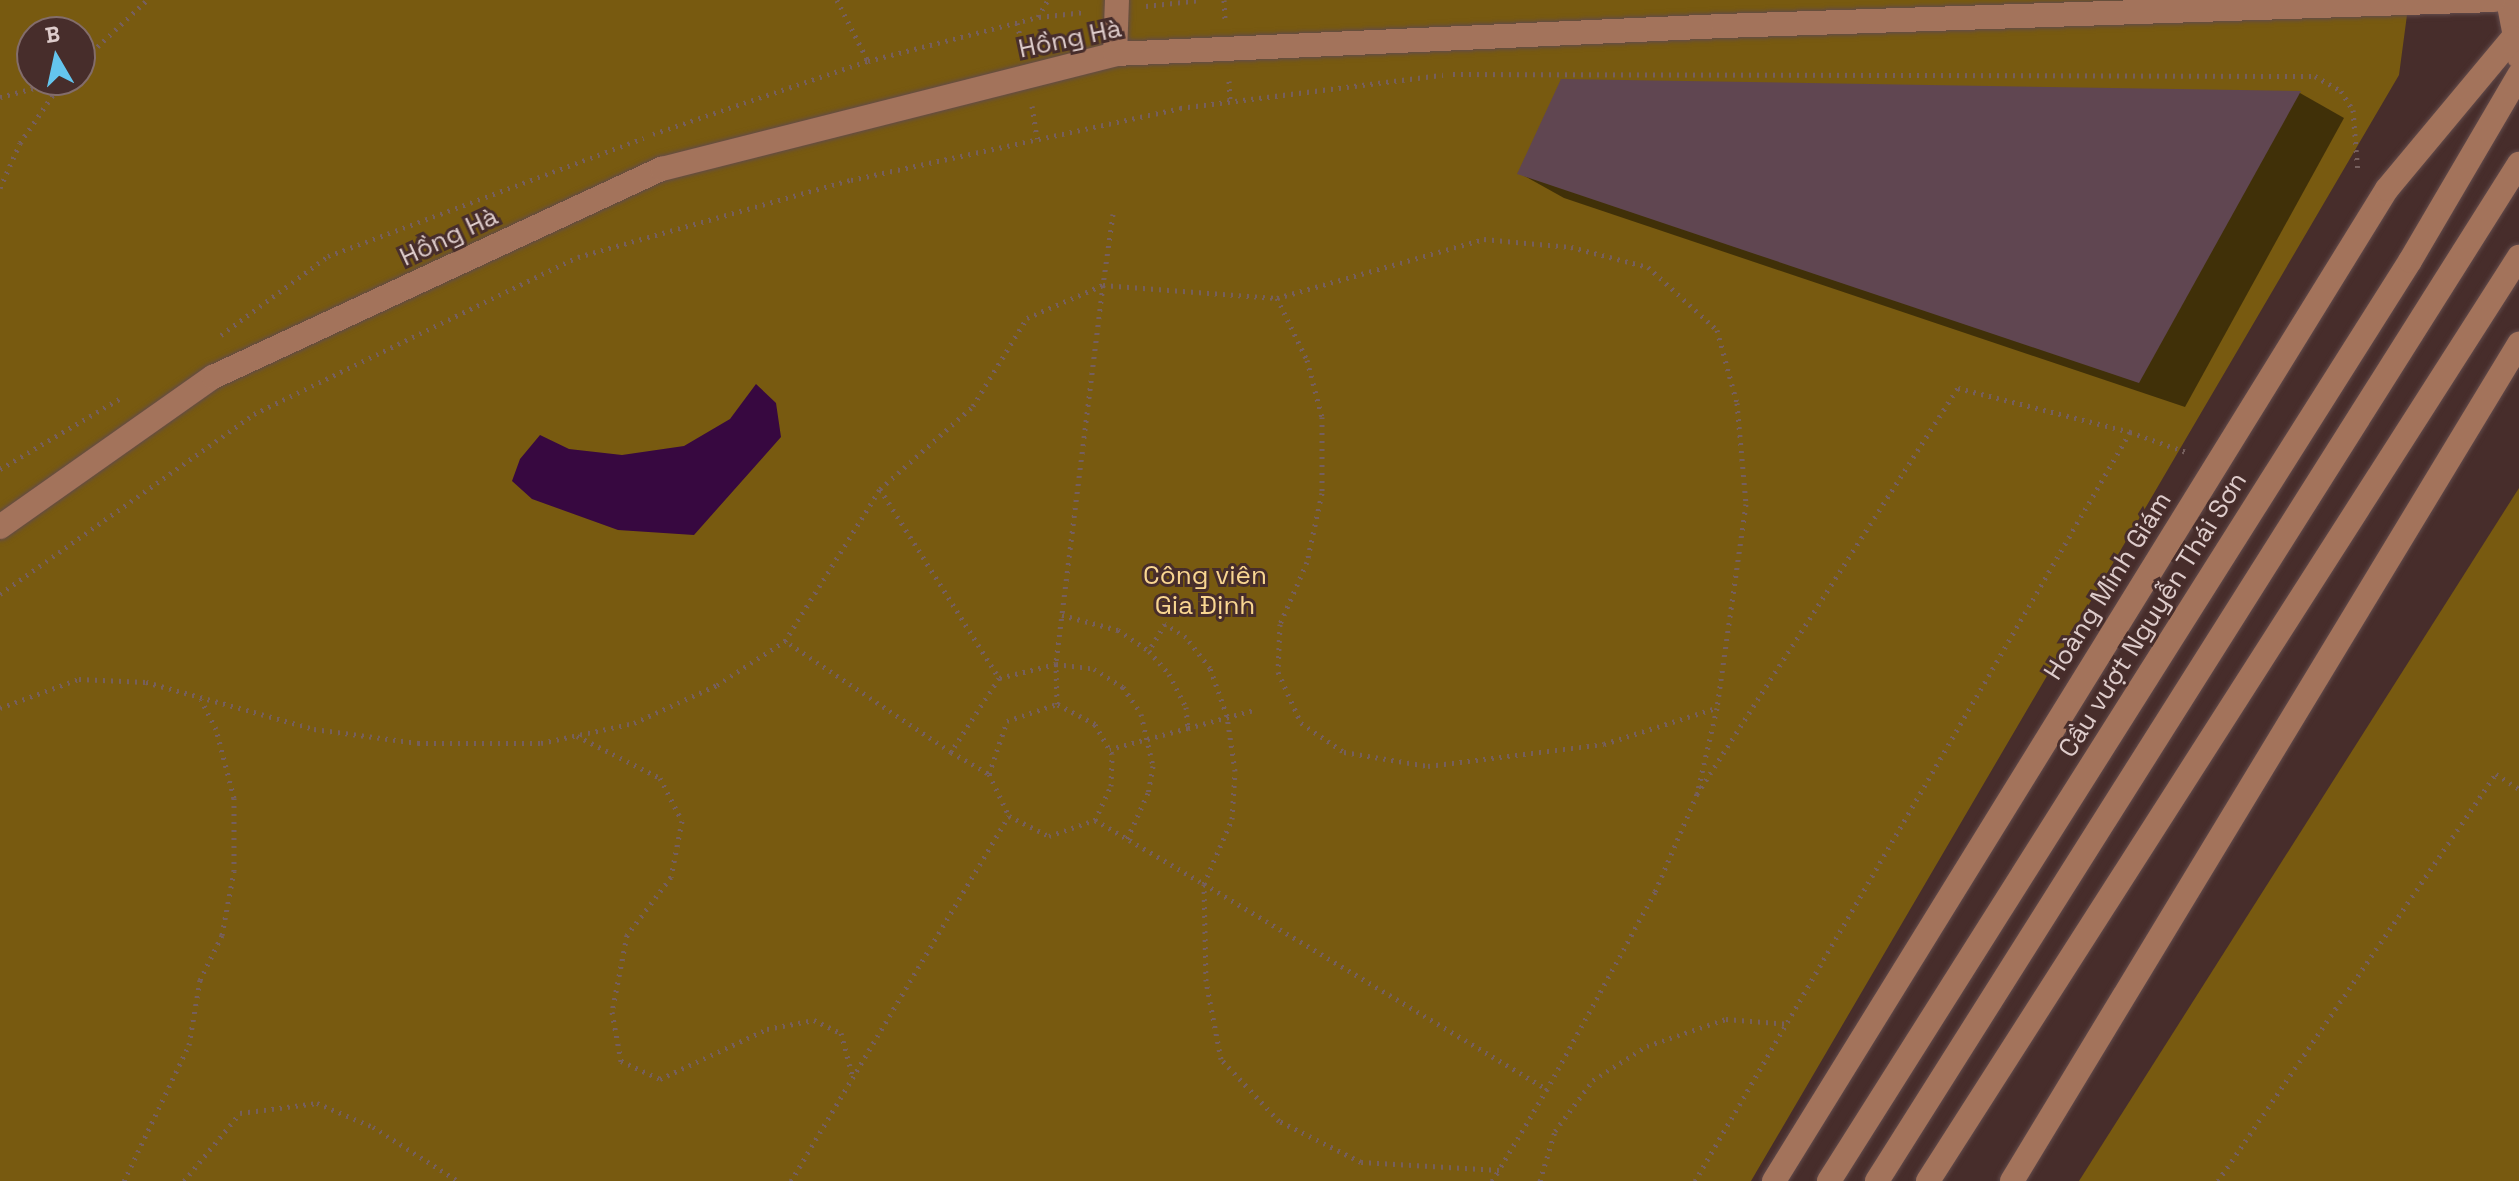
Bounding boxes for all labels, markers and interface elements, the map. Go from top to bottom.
street label: Hồng Hà [1016,13,1124,65]
north arrow [16,16,96,96]
text: B [43,19,62,49]
street label: Hồng Hà [395,201,503,273]
street label: Cầu vượt Nguyễn Thái Sơn [2052,466,2254,764]
street label: Hoàng Minh Giám [2038,486,2178,686]
park label: Công viên Gia Định [1143,560,1267,622]

